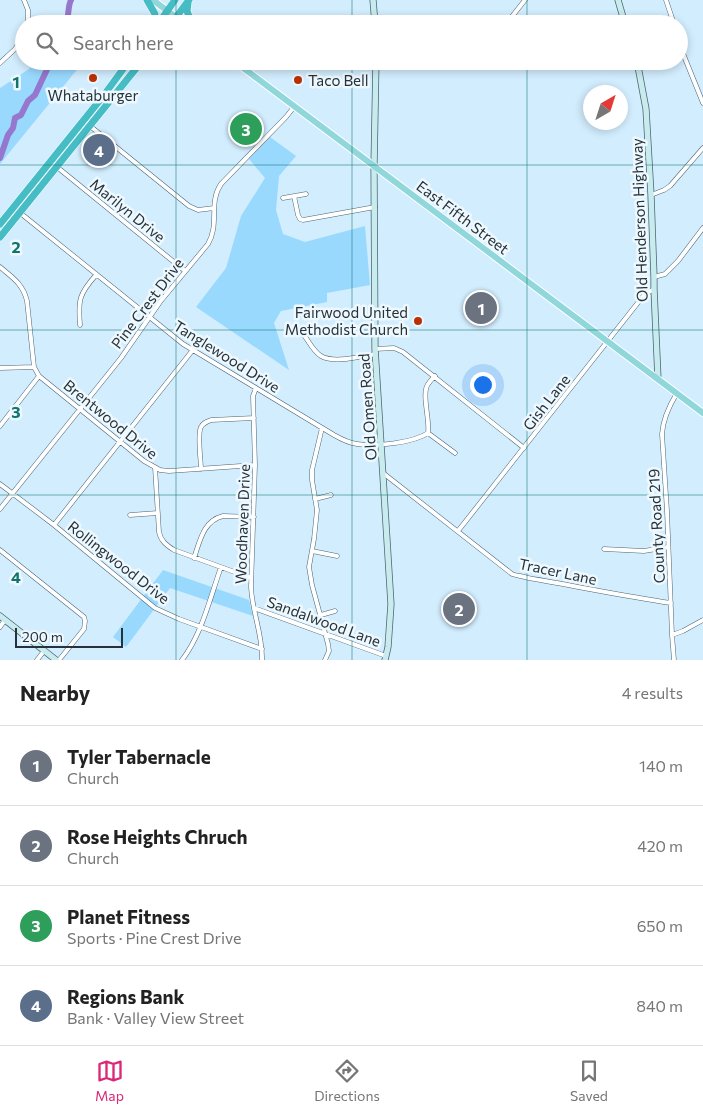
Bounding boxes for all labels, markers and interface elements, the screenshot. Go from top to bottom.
search box [15,15,688,70]
icon: search [33,29,61,57]
text: Search here [73,31,173,54]
place label: Taco Bell [308,71,369,89]
text: 1 [12,72,20,91]
marker: Whataburger [87,72,99,84]
marker: Taco Bell [292,74,304,86]
north arrow [583,85,628,130]
place label: Whataburger [48,86,138,104]
pin: 3 [230,110,262,148]
pin: 4 [83,131,115,169]
street label: Old Henderson Highway [627,138,651,302]
street label: Marilyn Drive [87,174,169,246]
street label: East Fifth Street [413,176,513,258]
text: 2 [11,237,21,256]
street label: Pine Crest Drive [107,254,187,352]
pin: 1 [465,289,497,327]
place label: Fairwood United Methodist Church [285,303,408,338]
marker: Fairwood United Methodist Church [412,315,424,327]
street label: Tanglewood Drive [171,316,284,396]
street label: Old Omen Road [354,353,380,461]
street label: Gish Lane [519,370,573,434]
your location [470,372,496,398]
street label: Brentwood Drive [60,376,162,462]
text: 3 [11,402,21,421]
street label: Woodhaven Drive [231,464,253,584]
street label: County Road 219 [644,468,668,584]
street label: Rollingwood Drive [65,517,174,607]
street label: Tracer Lane [517,554,599,588]
text: 4 [11,567,21,586]
pin: 2 [443,590,475,628]
street label: Sandalwood Lane [265,592,383,650]
scale bar [15,625,122,648]
text: 200 m [22,628,63,645]
text: Nearby [20,680,90,705]
text: 4 results [622,683,683,702]
text: Tyler Tabernacle [67,745,211,768]
text: 1 [32,756,40,775]
text: 140 m [639,756,683,775]
text: Church [67,768,119,787]
text: Rose Heights Chruch [67,825,247,848]
text: 2 [31,836,41,855]
text: 420 m [637,836,683,855]
text: Church [67,848,119,867]
text: Planet Fitness [67,905,190,928]
text: 3 [31,916,41,935]
text: 650 m [637,916,683,935]
text: Sports · Pine Crest Drive [67,928,241,947]
text: Regions Bank [67,985,185,1008]
text: 4 [31,996,41,1015]
text: 840 m [636,996,683,1015]
text: Bank · Valley View Street [67,1008,244,1027]
tab: Map [95,1057,124,1104]
tab: Directions [314,1057,380,1104]
tab: Saved [570,1057,608,1104]

